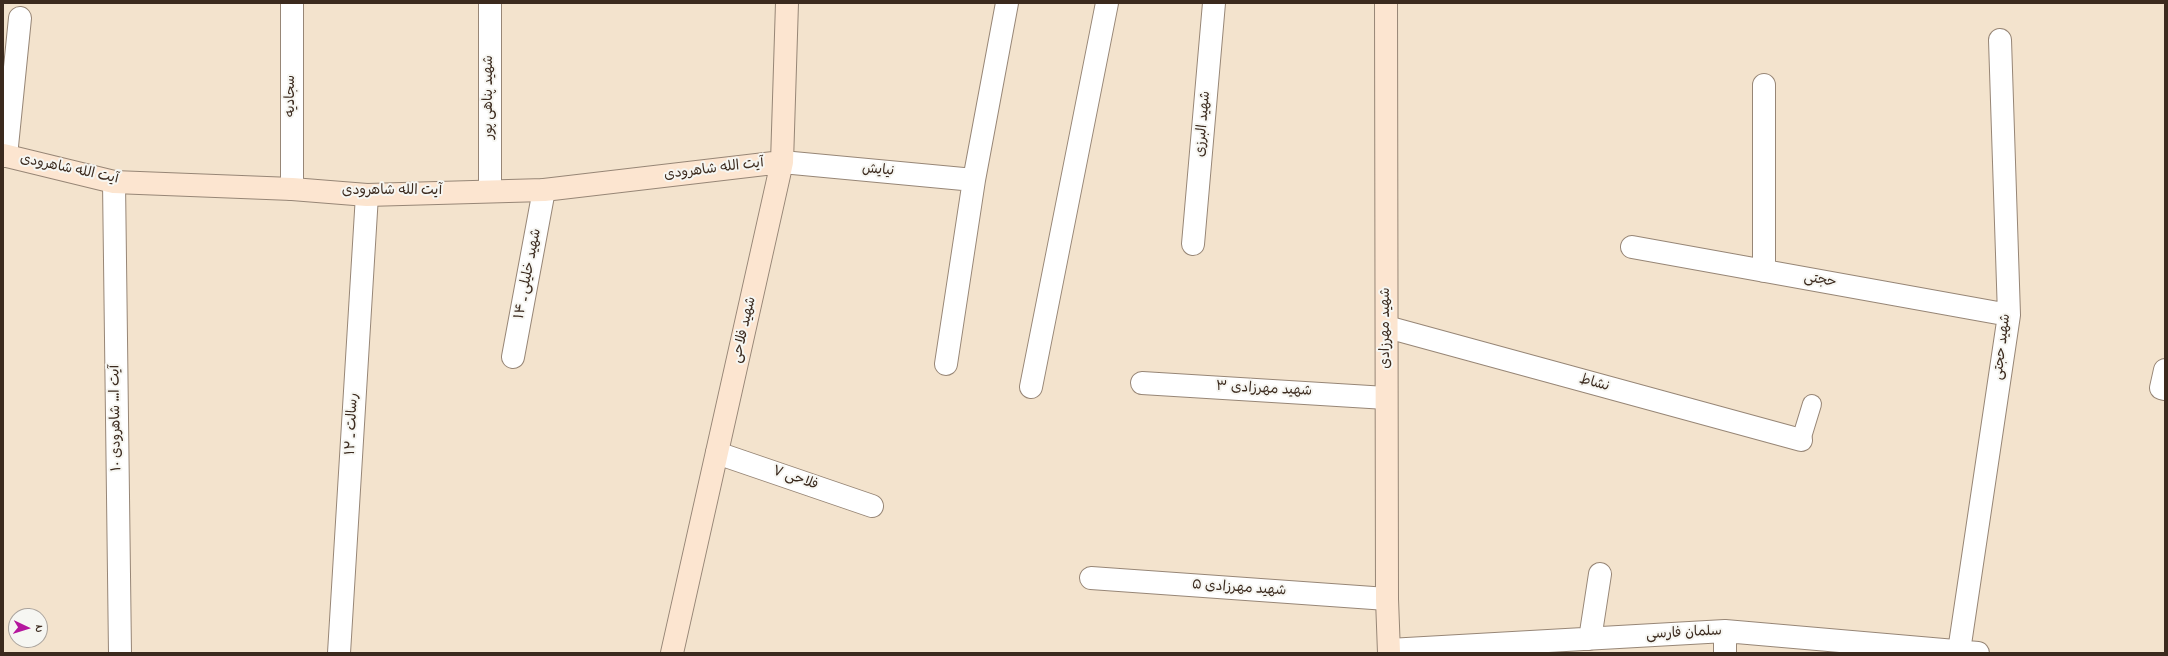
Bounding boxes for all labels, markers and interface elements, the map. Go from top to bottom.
street label: شهید پناهی پور [482,55,498,139]
street label: سجادیه [284,75,300,117]
street label: شهید البرزی [1193,90,1215,158]
street label: آیت الله شاهرودی [18,151,120,189]
street label: آیت الله شاهرودی [663,156,765,184]
street label: نیایش [861,161,895,181]
street label: آیت الله شاهرودی [342,184,442,200]
street label: شهید خلیلی ـ ۱۴ [512,227,546,321]
street label: حجتی [1802,270,1838,292]
street label: شهید مهرزادی [1379,287,1395,369]
street label: شهید فلاحی [729,295,761,365]
street label: شهید حجتی [1991,313,2015,381]
street label: آیت ا... شاهرودی ۱۰ [108,365,126,471]
street label: نشاط [1577,372,1611,396]
street label: شهید مهرزادی ۳ [1216,379,1312,401]
street label: رسالت ـ ۱۲ [343,392,363,456]
street label: فلاحی ۷ [770,463,820,495]
street label: شهید مهرزادی ۵ [1191,577,1287,601]
north arrow [8,608,48,648]
text: N [31,624,47,633]
street label: سلمان فارسی [1646,624,1722,644]

